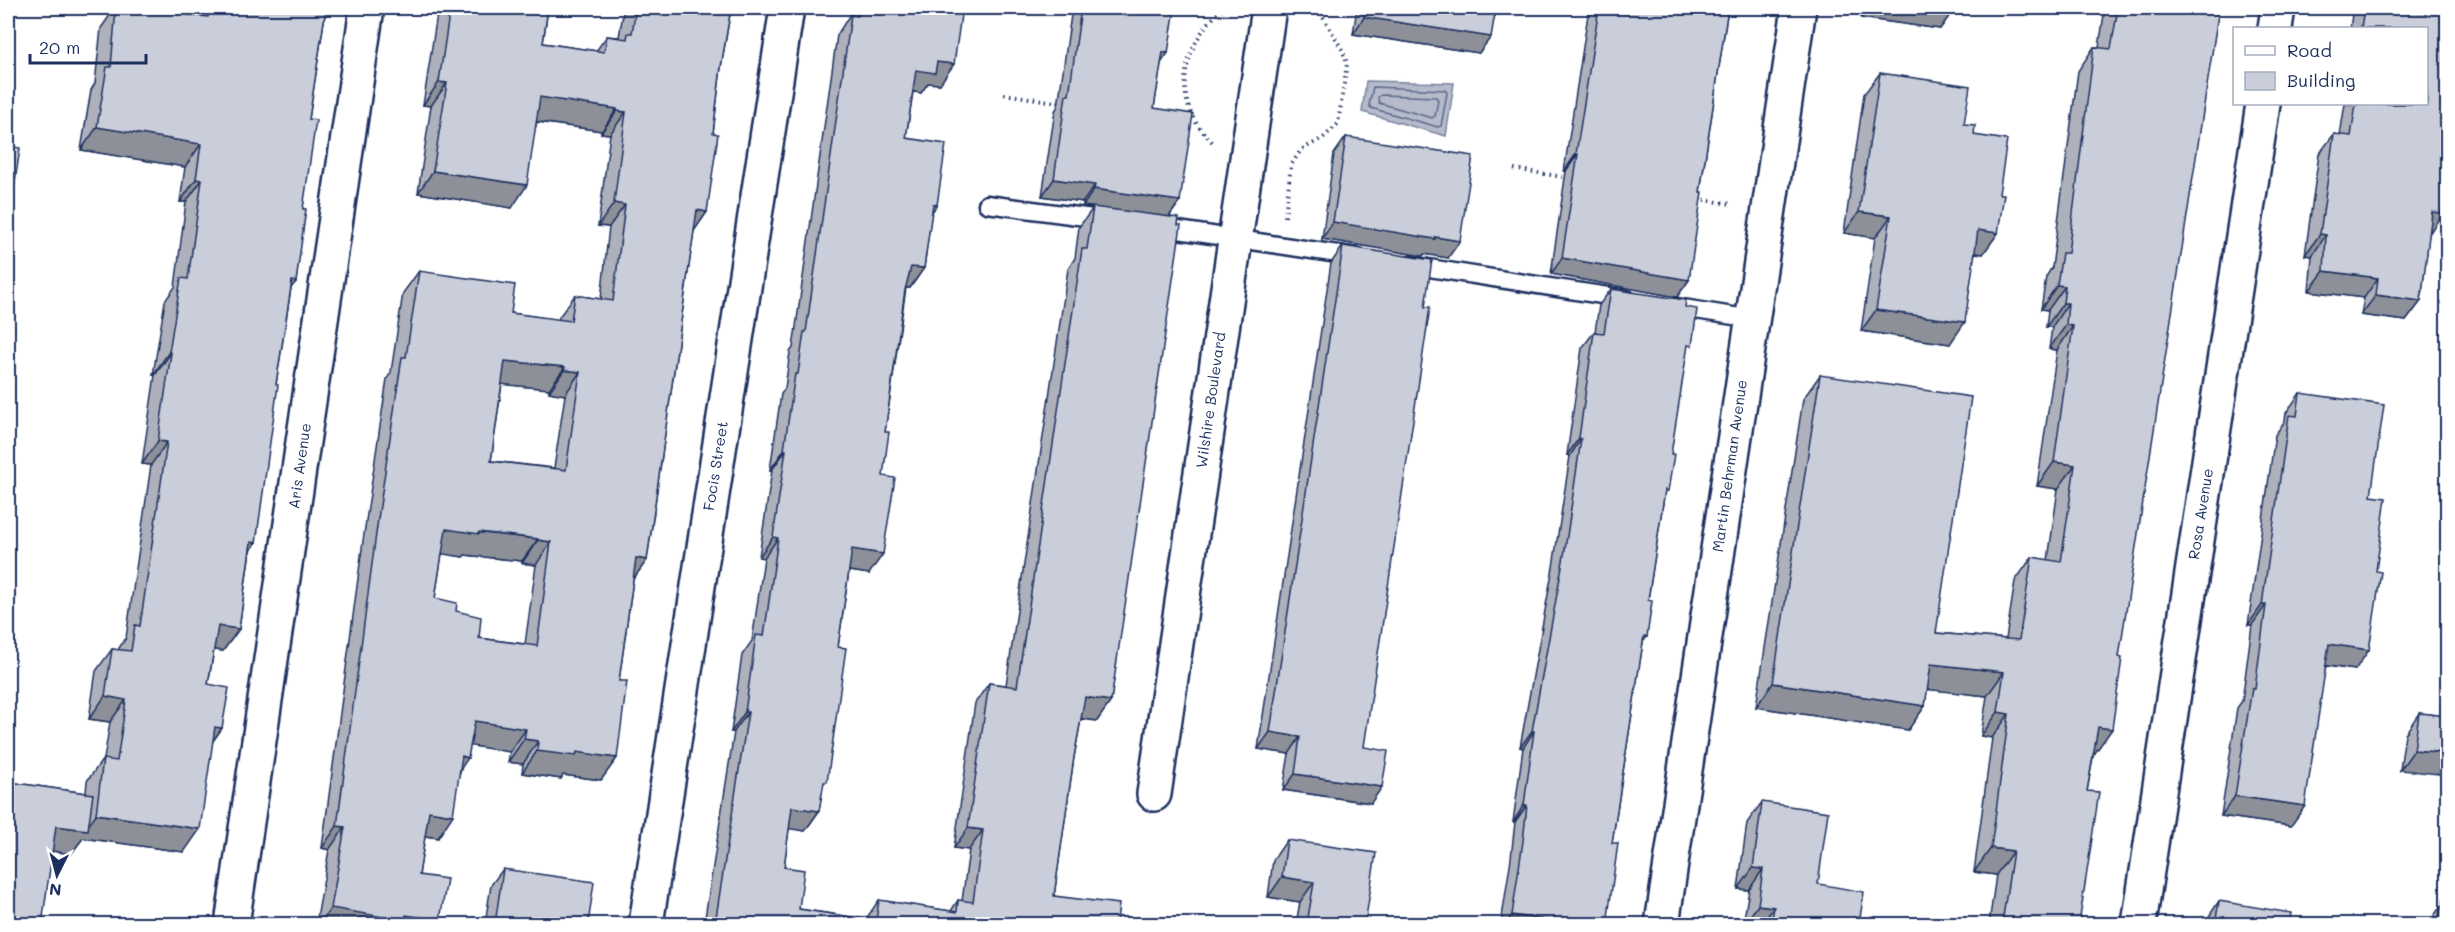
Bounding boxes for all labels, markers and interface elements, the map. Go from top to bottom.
scale bar [30,27,146,65]
legend [2233,27,2428,105]
text: 20 m [39,35,80,59]
text: Road [2287,38,2332,62]
text: Building [2287,68,2355,92]
street label: Wilshire Boulevard [1191,330,1229,469]
street label: Martin Behrman Avenue [1707,378,1751,553]
street label: Focis Street [698,420,732,512]
street label: Aris Avenue [283,422,315,510]
street label: Rosa Avenue [2183,467,2217,561]
north arrow [27,845,87,905]
text: N [48,879,63,901]

